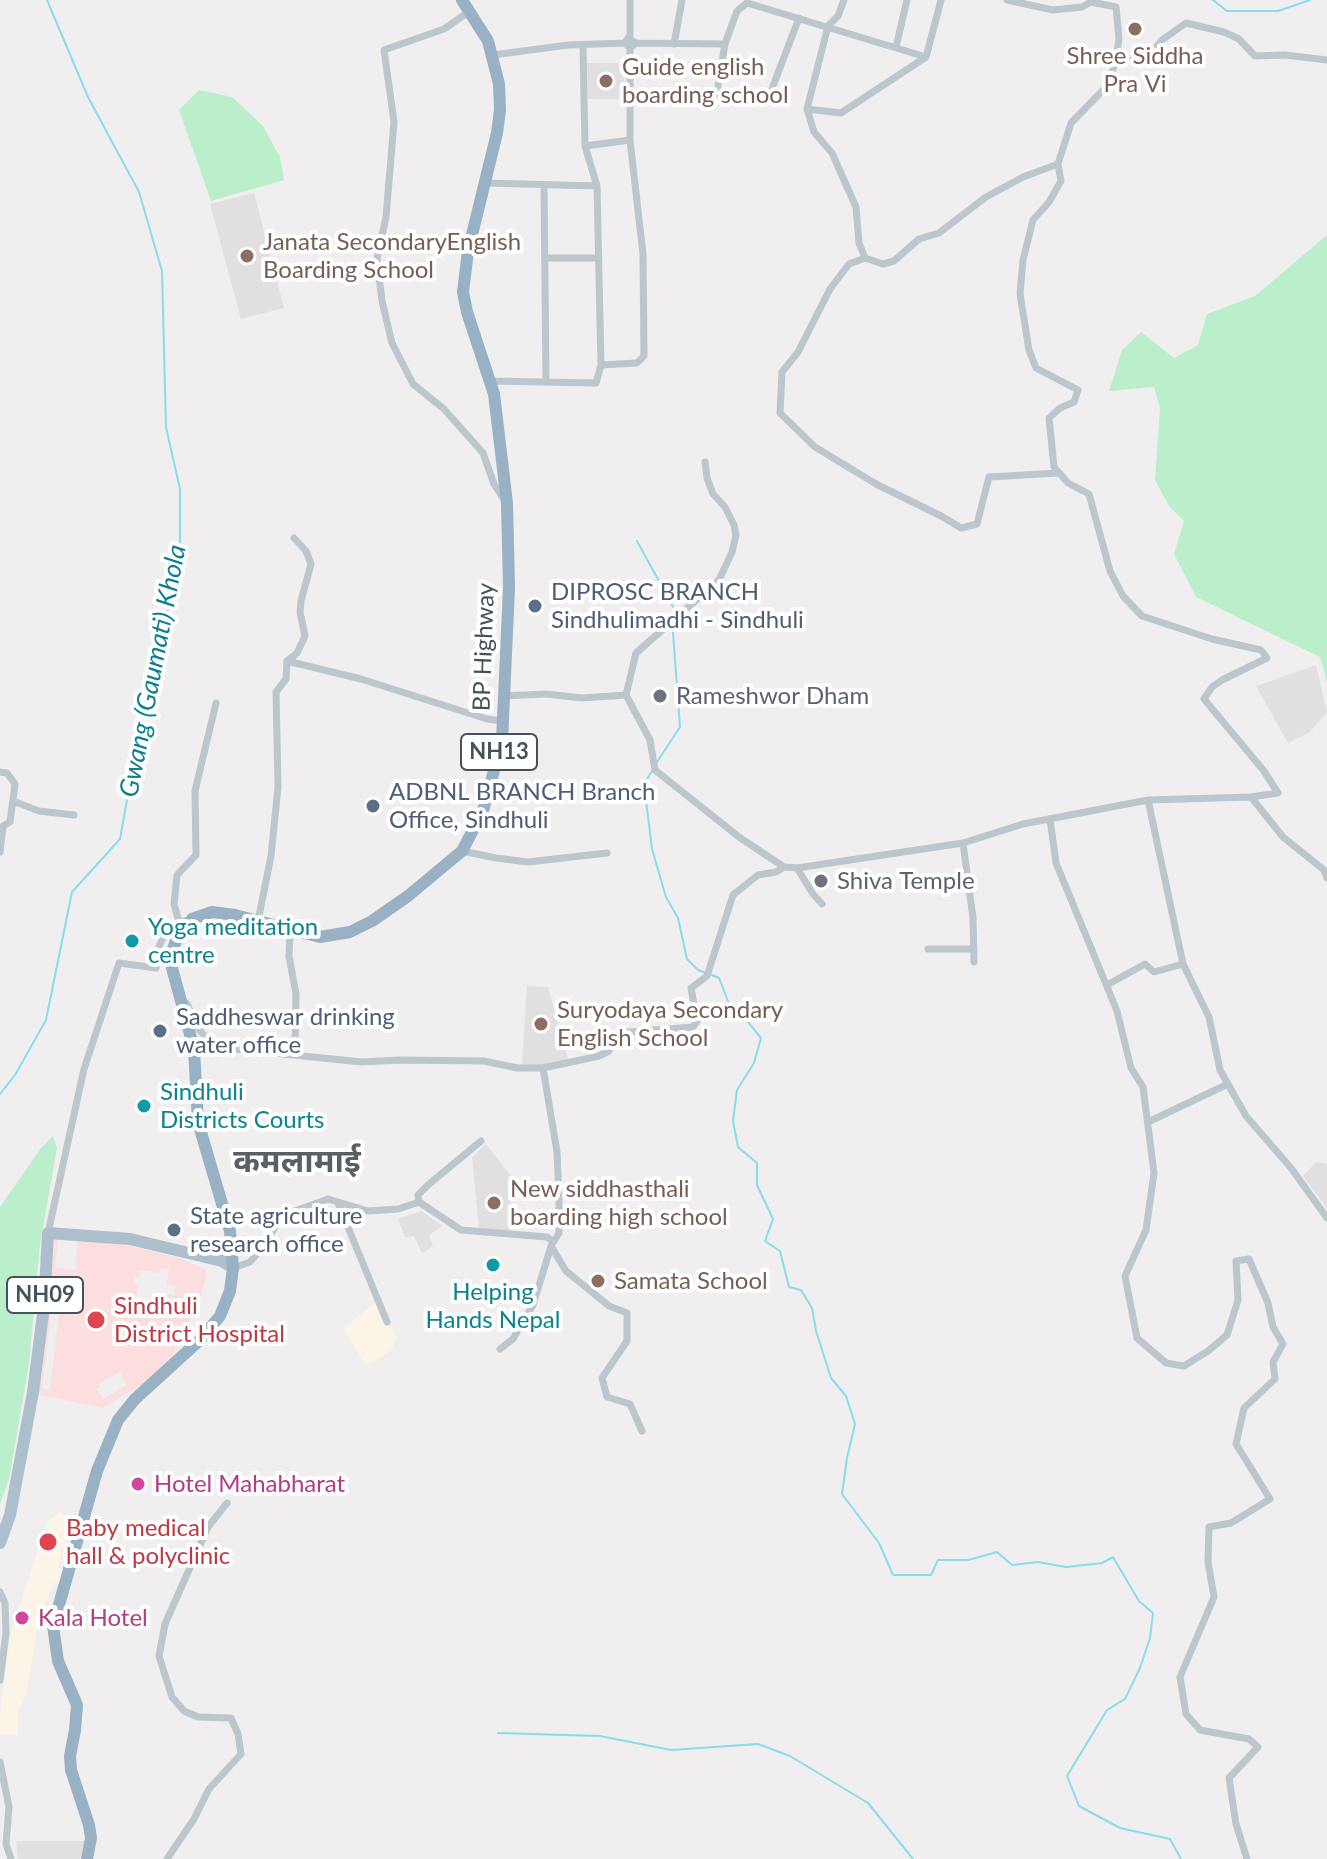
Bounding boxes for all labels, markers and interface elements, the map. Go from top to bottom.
marker: Shree Siddha Pra Vi [1126,20,1144,38]
place label: Shree Siddha Pra Vi [1067,42,1203,98]
place label: Guide english boarding school [622,53,789,109]
marker: Guide english boarding school [597,72,615,90]
place label: Janata SecondaryEnglish Boarding School [263,228,521,284]
marker: Janata SecondaryEnglish Boarding School [238,247,256,265]
water label: Gwang (Gaumati) Khola [113,542,193,800]
place label: DIPROSC BRANCH Sindhulimadhi - Sindhuli [551,578,804,634]
street label: BP Highway [467,582,501,712]
marker: DIPROSC BRANCH Sindhulimadhi - Sindhuli [526,597,544,615]
place label: Rameshwor Dham [676,682,869,710]
marker: Rameshwor Dham [651,687,669,705]
road number: NH13 [461,734,537,770]
place label: ADBNL BRANCH Branch Office, Sindhuli [389,778,655,834]
marker: ADBNL BRANCH Branch Office, Sindhuli [364,797,382,815]
place label: Shiva Temple [837,867,975,895]
marker: Shiva Temple [812,872,830,890]
place label: Yoga meditation centre [148,913,318,969]
marker: Yoga meditation centre [123,932,141,950]
place label: Suryodaya Secondary English School [557,996,783,1052]
place label: Saddheswar drinking water office [176,1003,395,1059]
marker: Suryodaya Secondary English School [532,1015,550,1033]
marker: Saddheswar drinking water office [151,1022,169,1040]
place label: Sindhuli Districts Courts [160,1078,324,1134]
marker: Sindhuli Districts Courts [135,1097,153,1115]
district label: कमलामाई [233,1143,361,1181]
place label: New siddhasthali boarding high school [510,1175,728,1231]
marker: New siddhasthali boarding high school [485,1194,503,1212]
place label: State agriculture research office [190,1202,363,1258]
marker: State agriculture research office [165,1221,183,1239]
marker: Helping Hands Nepal [484,1256,502,1274]
place label: Samata School [614,1267,768,1295]
marker: Samata School [589,1272,607,1290]
road number: NH09 [7,1277,83,1313]
place label: Helping Hands Nepal [426,1278,560,1334]
place label: Sindhuli District Hospital [114,1292,285,1348]
marker: Sindhuli District Hospital [85,1309,107,1331]
place label: Hotel Mahabharat [154,1470,345,1498]
marker: Hotel Mahabharat [129,1475,147,1493]
place label: Baby medical hall & polyclinic [66,1514,230,1570]
marker: Baby medical hall & polyclinic [37,1531,59,1553]
place label: Kala Hotel [38,1604,148,1632]
marker: Kala Hotel [13,1609,31,1627]

